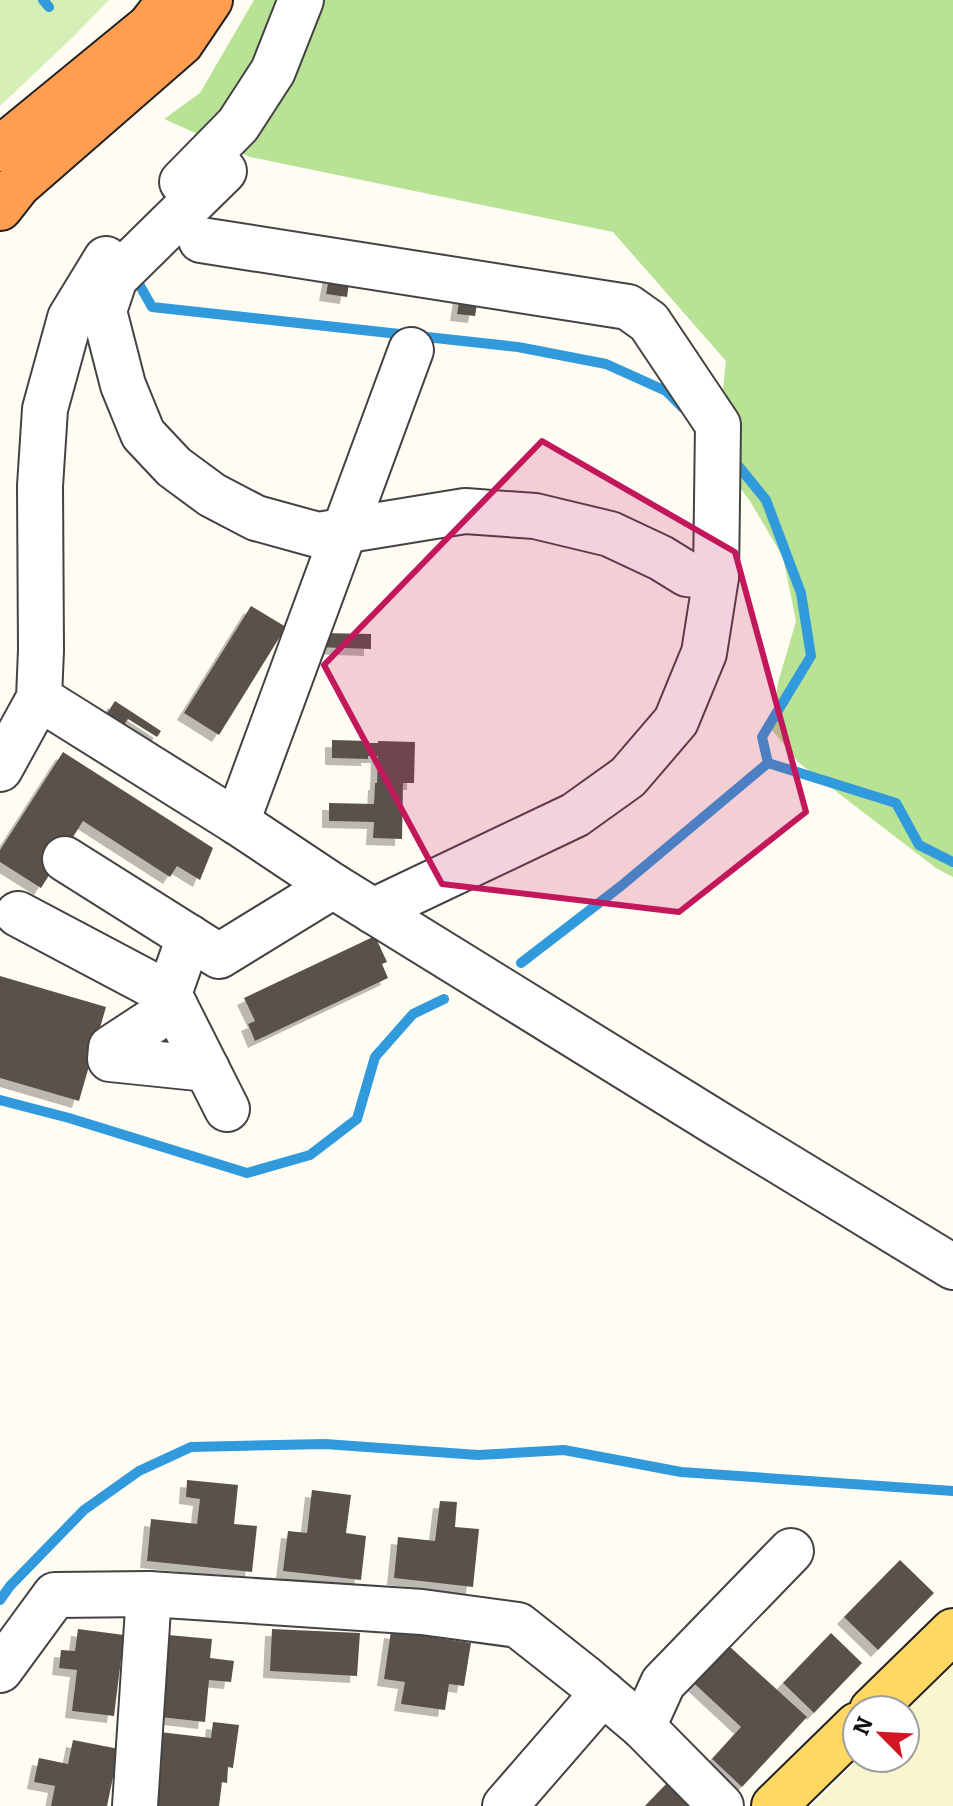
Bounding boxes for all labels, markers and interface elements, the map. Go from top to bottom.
north arrow [841,1694,921,1774]
text: N [847,1713,879,1739]

